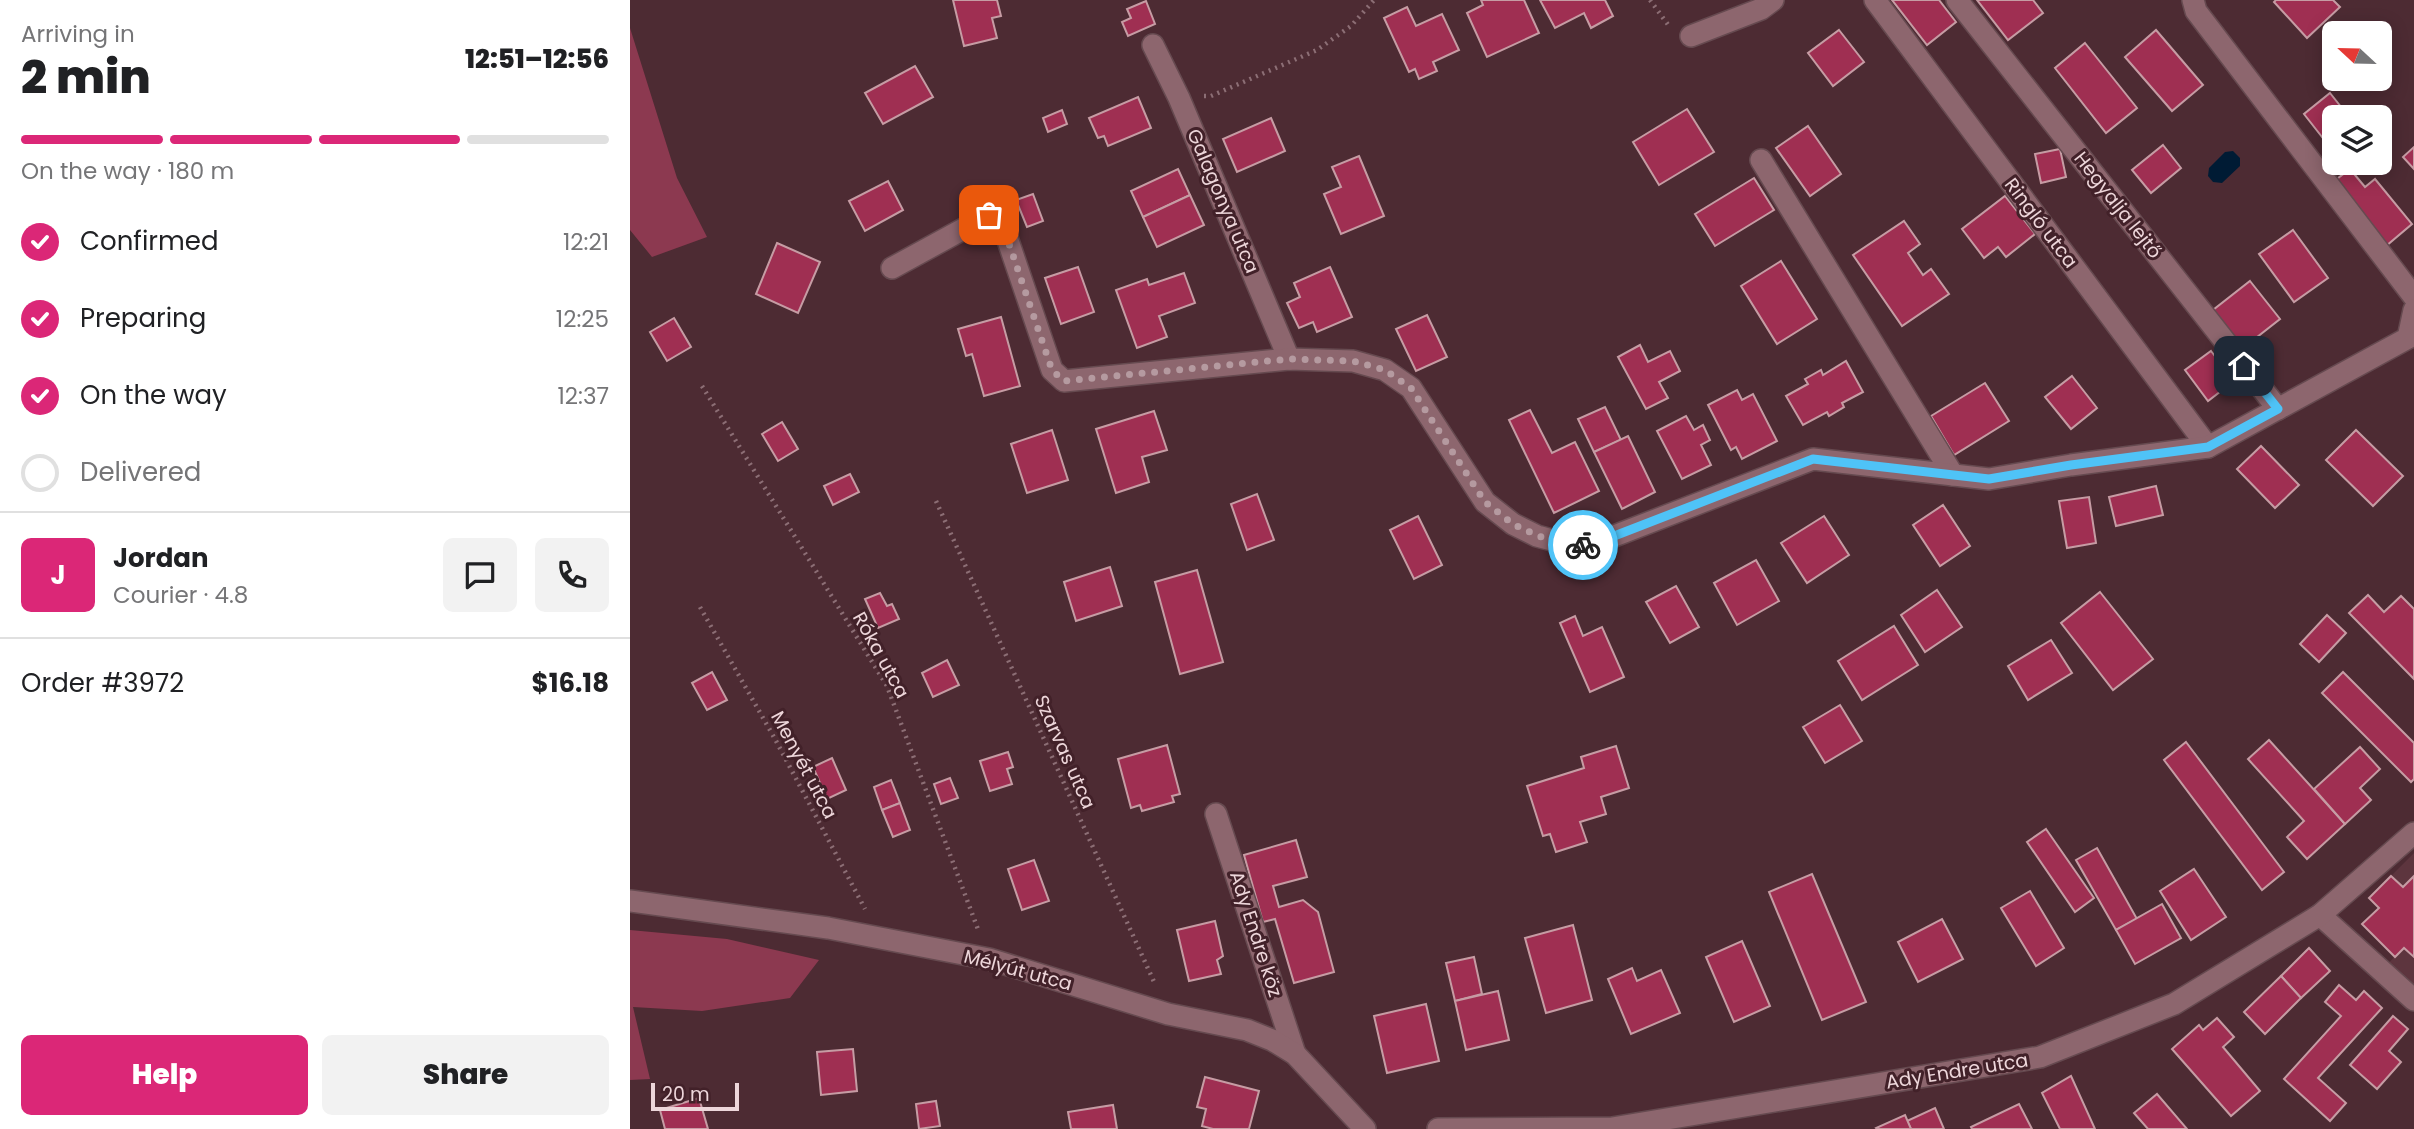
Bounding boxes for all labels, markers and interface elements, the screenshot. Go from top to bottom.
text: Arriving in [21,18,135,50]
north arrow [2322,21,2392,91]
map controls [2322,21,2392,175]
text: 12:51–12:56 [465,41,609,77]
text: 2 min [21,45,151,109]
button: layers [2322,105,2392,175]
street label: Galagonya utca [1180,125,1266,277]
street label: Hegyalja lejtő [2068,146,2168,264]
text: On the way · 180 m [21,155,234,187]
street label: Ringló utca [1998,172,2084,274]
pin [959,185,1019,245]
icon: bag [970,196,1008,234]
icon: check [21,223,59,261]
text: Confirmed [80,223,218,259]
text: 12:21 [563,226,609,258]
icon: check [21,300,59,338]
text: Preparing [80,300,206,336]
text: 12:25 [556,303,609,335]
pin [2214,336,2274,396]
icon: home [2225,347,2263,385]
icon: check [21,377,59,415]
text: On the way [80,377,227,413]
text: 12:37 [557,380,609,412]
text: Delivered [80,454,201,490]
courier [1548,510,1618,580]
icon: bike [1564,526,1602,564]
button: chat [443,538,517,612]
button: phone [535,538,609,612]
text: Jordan [113,540,209,576]
text: J [50,557,66,593]
text: Courier · 4.8 [113,579,248,611]
street label: Róka utca [846,607,916,703]
text: Order #3972 [21,665,184,701]
text: $16.18 [532,665,609,701]
street label: Szarvas utca [1028,691,1102,813]
street label: Menyét utca [764,706,844,824]
street label: Ady Endre köz [1223,868,1289,1000]
street label: Mélyút utca [961,943,1075,997]
button: Help [21,1035,308,1115]
button: Share [322,1035,609,1115]
street label: Ady Endre utca [1884,1046,2030,1096]
scale bar [651,1080,738,1112]
text: 20 m [662,1081,710,1108]

